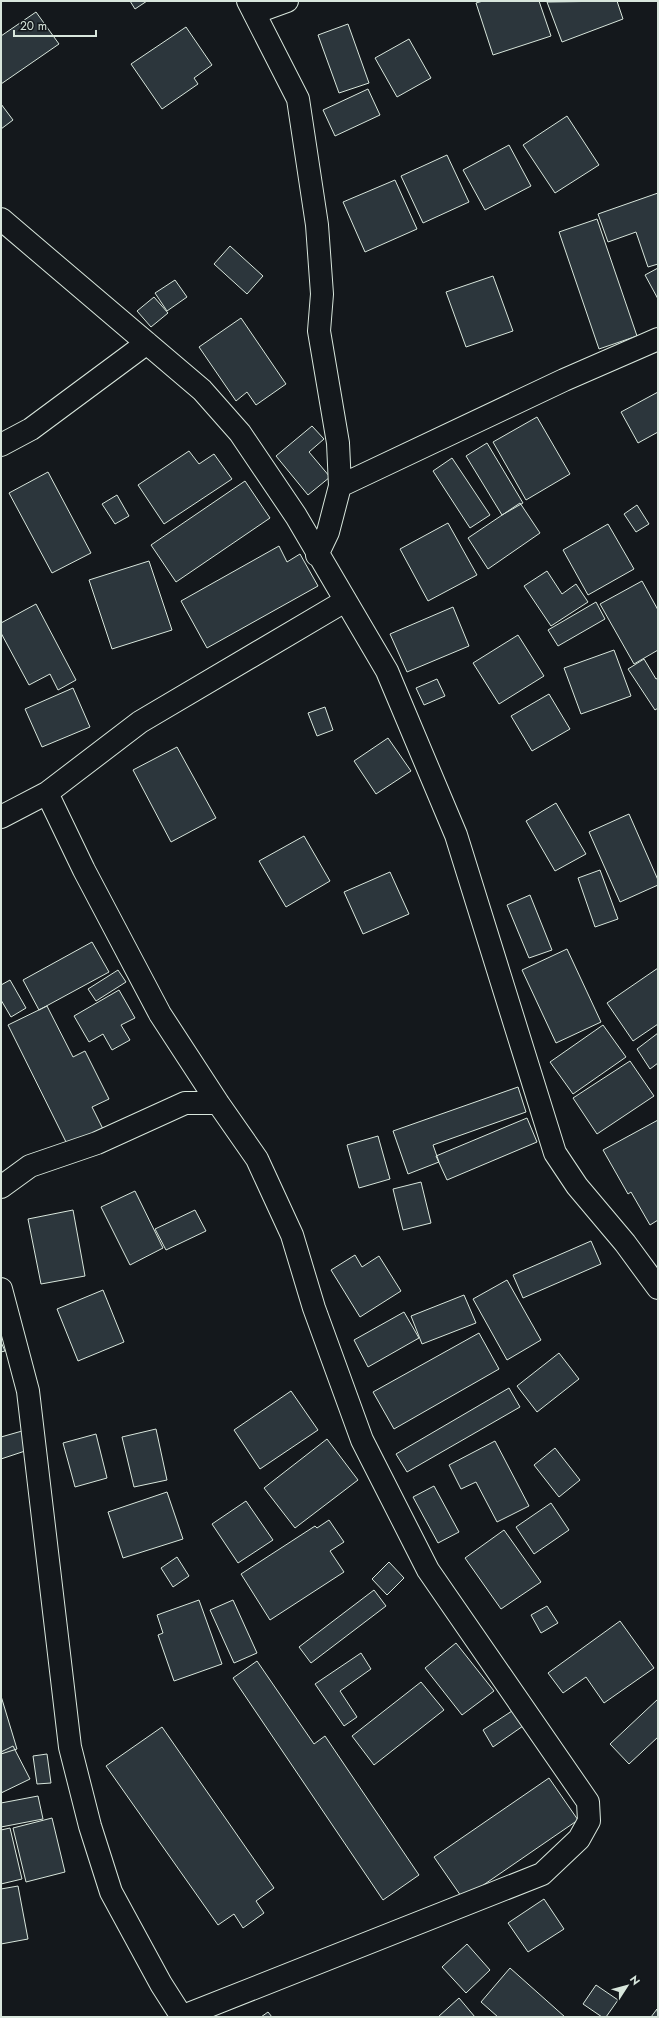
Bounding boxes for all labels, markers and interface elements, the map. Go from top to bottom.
scale bar [14,12,96,38]
text: 20 m [20,17,47,35]
north arrow [607,1966,647,2006]
text: N [626,1972,644,1988]

